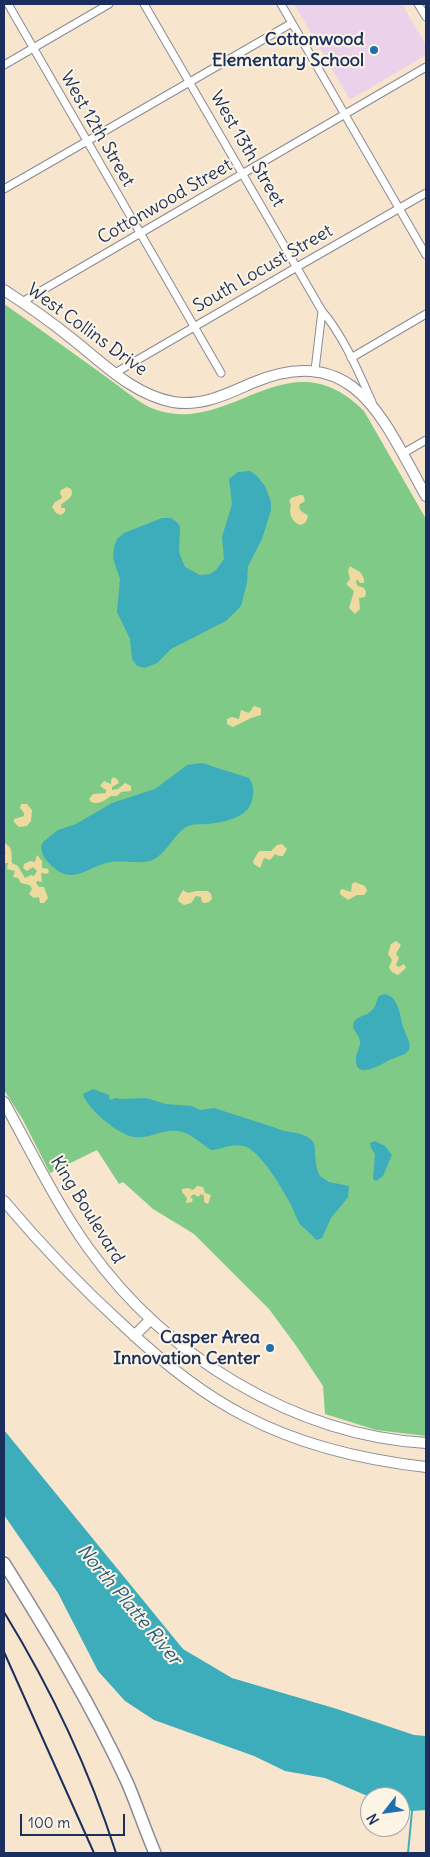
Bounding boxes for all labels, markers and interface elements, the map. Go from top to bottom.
place label: Cottonwood Elementary School [212,29,364,72]
marker: Cottonwood Elementary School [368,44,380,56]
street label: West 12th Street [55,67,139,191]
street label: West 13th Street [205,87,289,211]
street label: Cottonwood Street [94,155,236,249]
street label: South Locust Street [189,220,337,318]
street label: West Collins Drive [23,279,151,381]
street label: King Boulevard [45,1152,129,1268]
place label: Casper Area Innovation Center [113,1327,260,1370]
marker: Casper Area Innovation Center [264,1342,276,1354]
water label: North Platte River [72,1540,186,1670]
north arrow [360,1787,410,1837]
scale bar [22,1804,128,1836]
text: N [363,1810,383,1828]
text: 100 m [28,1813,70,1832]

